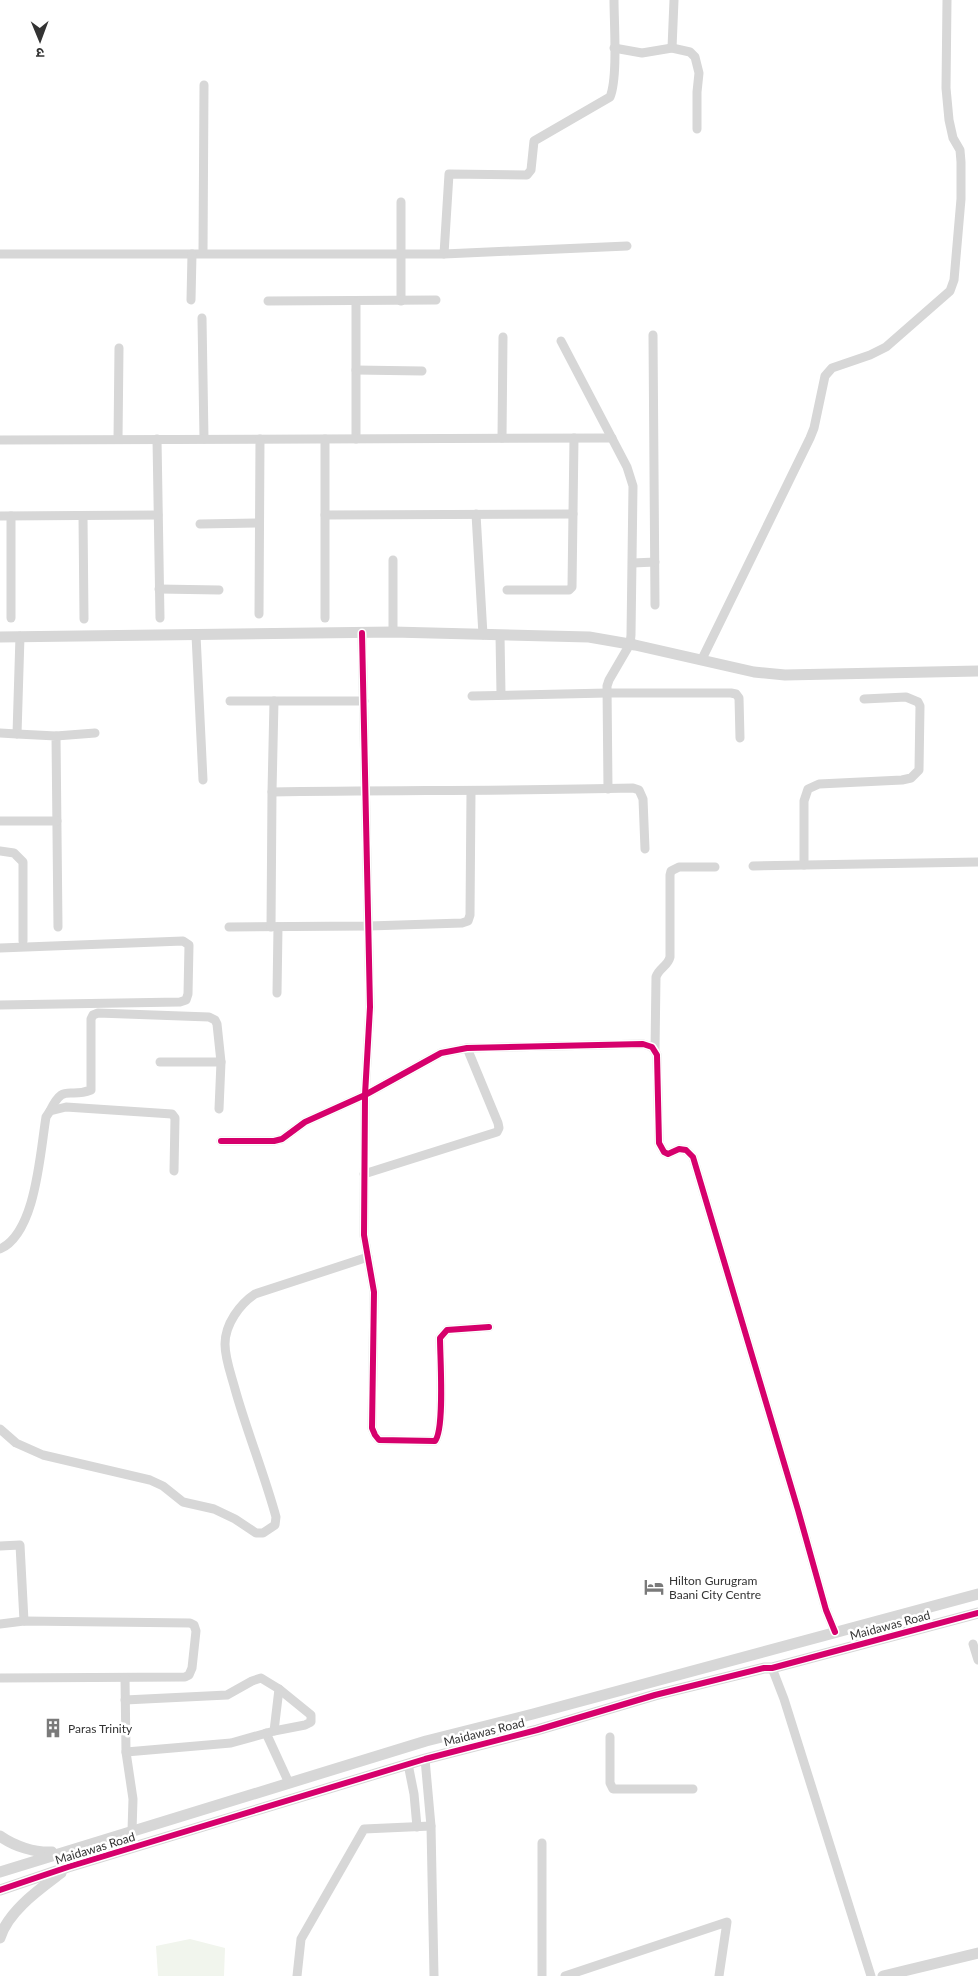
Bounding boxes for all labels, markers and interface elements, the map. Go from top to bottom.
north arrow [15,15,65,65]
text: उ [35,45,44,62]
place label: Hilton Gurugram Baani City Centre [669,1573,761,1602]
hotel icon: Hilton Gurugram Baani City Centre [643,1576,665,1598]
street label: Maidawas Road [848,1607,932,1643]
street label: Maidawas Road [442,1715,526,1749]
building icon: Paras Trinity [42,1717,64,1739]
place label: Paras Trinity [68,1721,133,1736]
street label: Maidawas Road [53,1829,137,1867]

